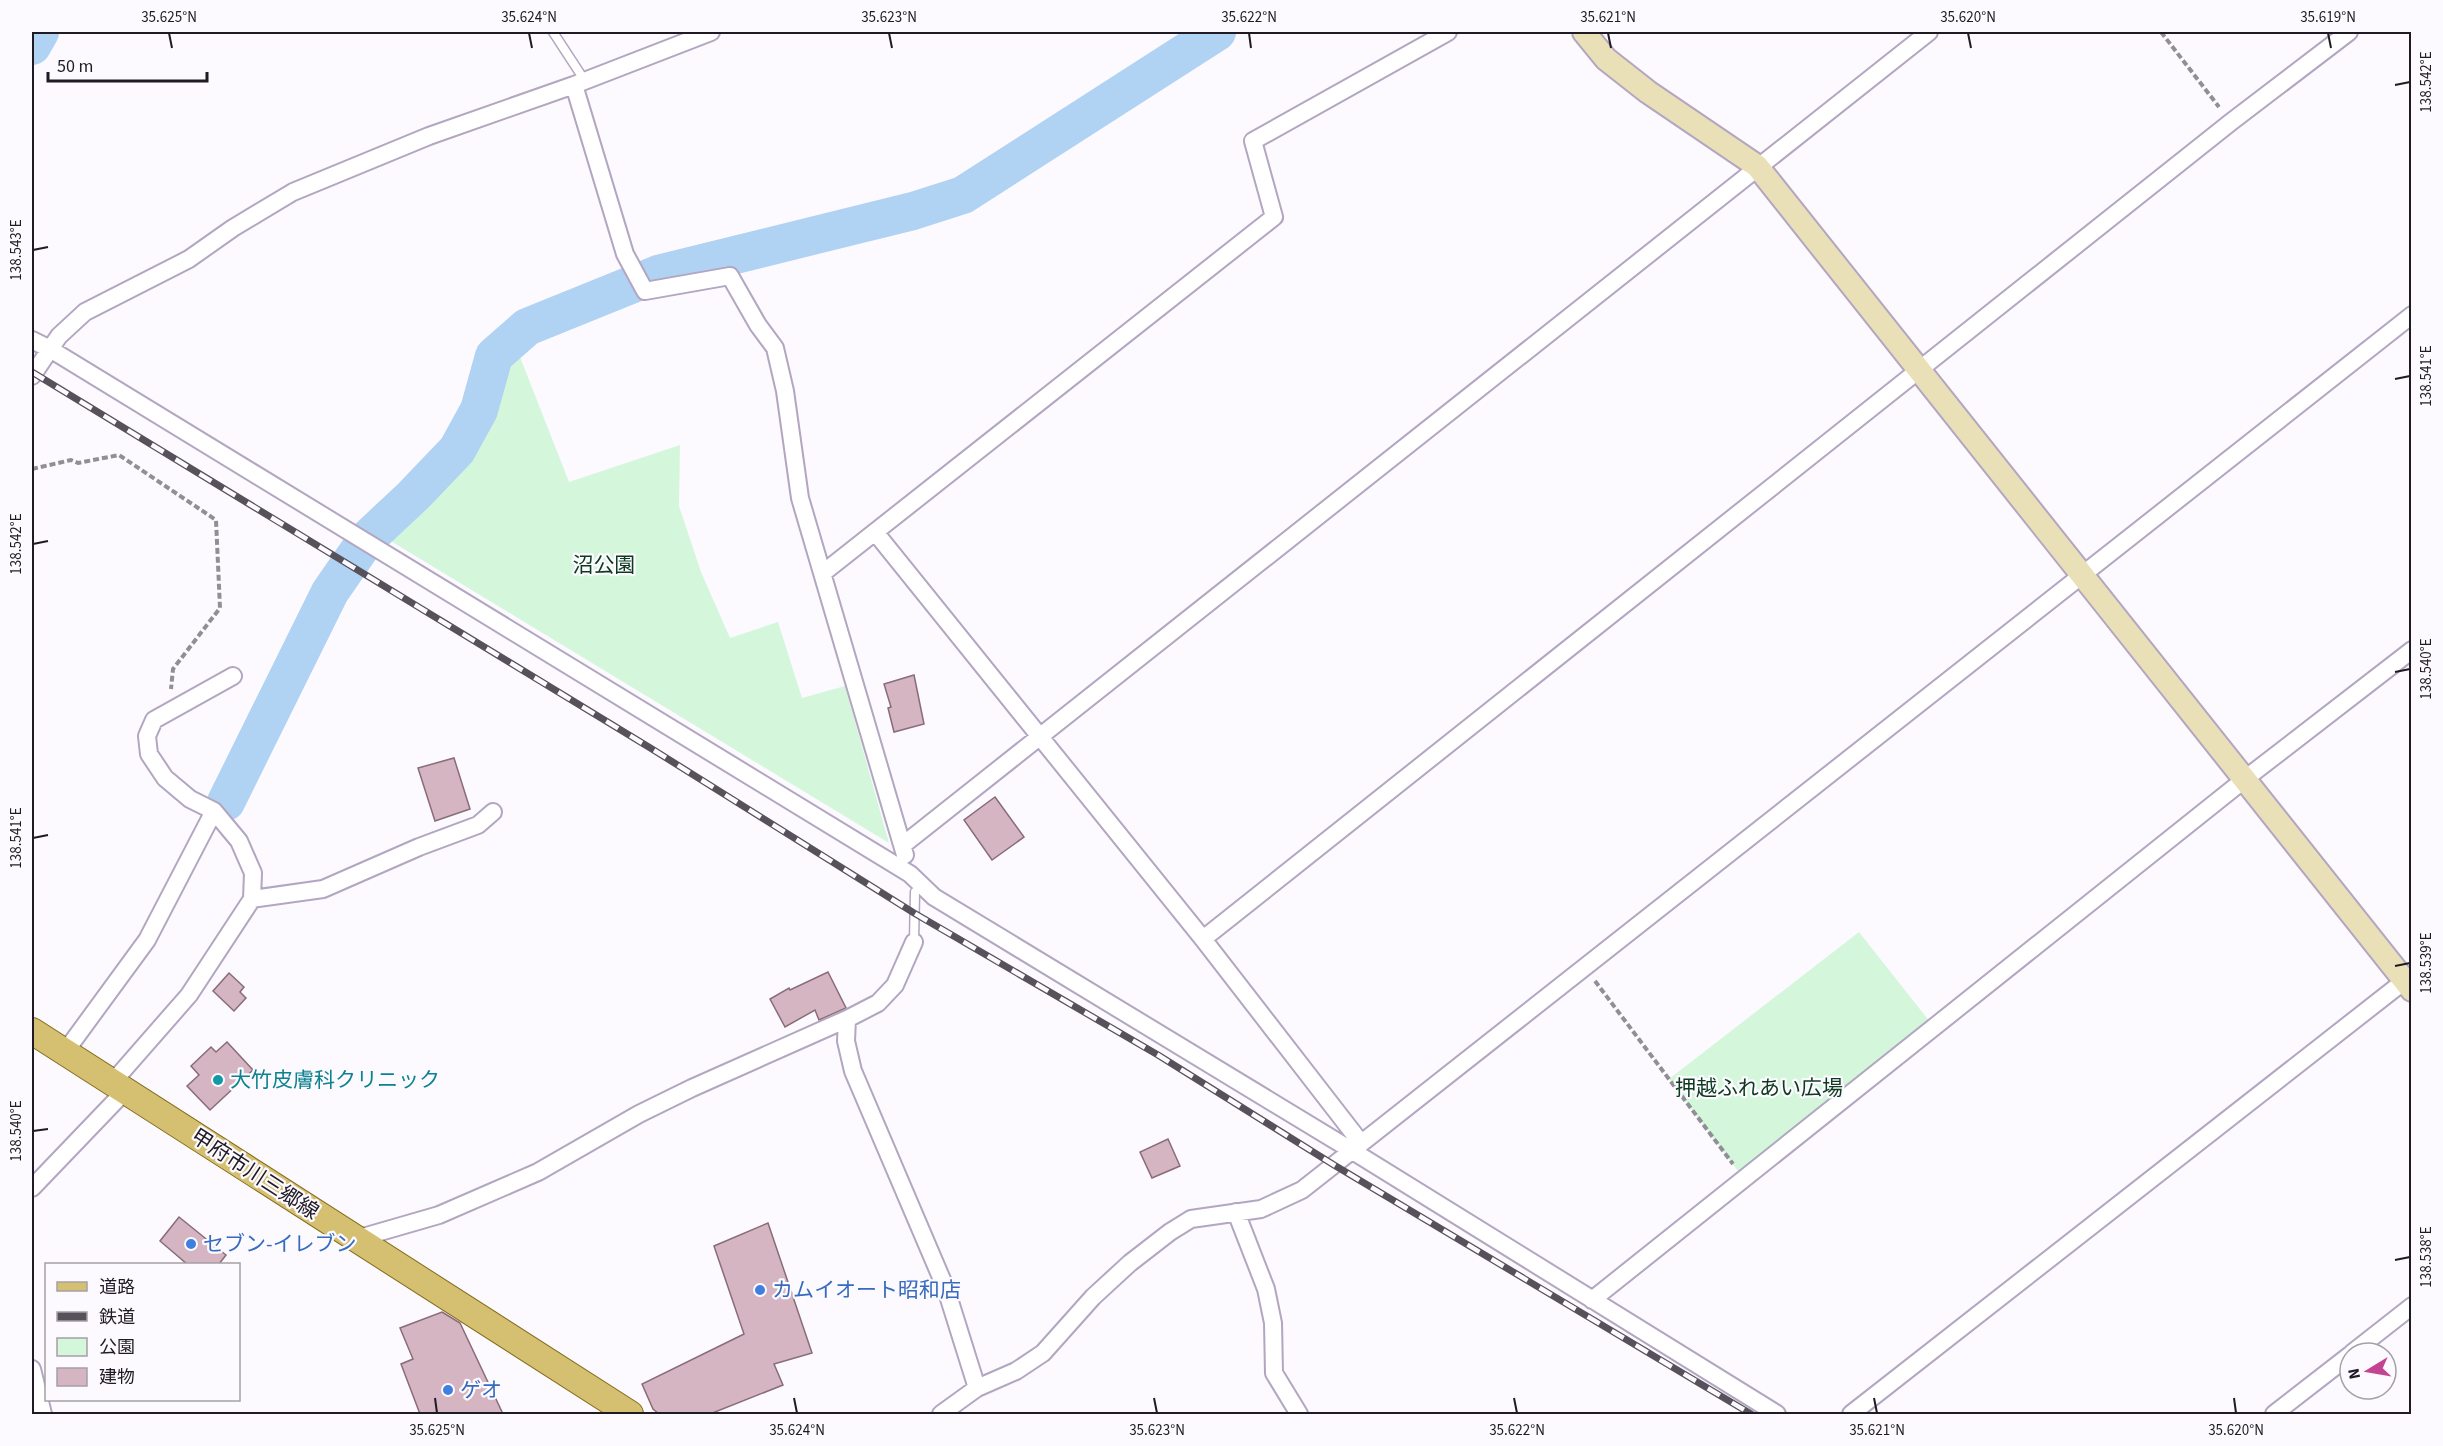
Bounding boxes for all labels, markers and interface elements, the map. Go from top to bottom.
text: 35.625°N [141,7,197,28]
text: 35.624°N [501,7,557,28]
text: 35.623°N [861,7,917,28]
text: 35.622°N [1221,7,1277,28]
text: 35.621°N [1580,7,1636,28]
text: 35.620°N [1940,7,1996,28]
text: 35.619°N [2300,7,2356,28]
scale bar [48,45,207,83]
text: 138.542°E [2416,51,2437,113]
text: 50 m [57,54,93,79]
text: 138.543°E [6,219,27,281]
text: 138.541°E [2416,345,2437,407]
text: 138.542°E [6,513,27,575]
park label: 沼公園 [573,550,636,580]
text: 138.540°E [2416,638,2437,700]
text: 138.541°E [6,807,27,869]
text: 138.539°E [2416,932,2437,994]
place label: 大竹皮膚科クリニック [230,1065,440,1095]
marker: 大竹皮膚科クリニック [211,1073,225,1087]
park label: 押越ふれあい広場 [1675,1073,1843,1103]
text: 138.540°E [6,1100,27,1162]
street label: 甲府市川三郷線 [185,1121,325,1227]
text: 138.538°E [2416,1226,2437,1288]
place label: セブン-イレブン [203,1229,357,1259]
marker: セブン-イレブン [184,1237,198,1251]
legend [45,1263,240,1401]
text: 道路 [99,1275,135,1300]
place label: カムイオート昭和店 [772,1275,961,1305]
marker: カムイオート昭和店 [753,1283,767,1297]
text: 鉄道 [99,1305,135,1330]
text: 公園 [99,1335,135,1360]
north arrow [2338,1341,2398,1401]
text: 建物 [99,1365,135,1390]
text: N [2342,1366,2366,1381]
place label: ゲオ [460,1375,502,1405]
marker: ゲオ [441,1383,455,1397]
text: 35.625°N [409,1420,465,1441]
text: 35.624°N [769,1420,825,1441]
text: 35.623°N [1129,1420,1185,1441]
text: 35.622°N [1489,1420,1545,1441]
text: 35.621°N [1849,1420,1905,1441]
text: 35.620°N [2208,1420,2264,1441]

